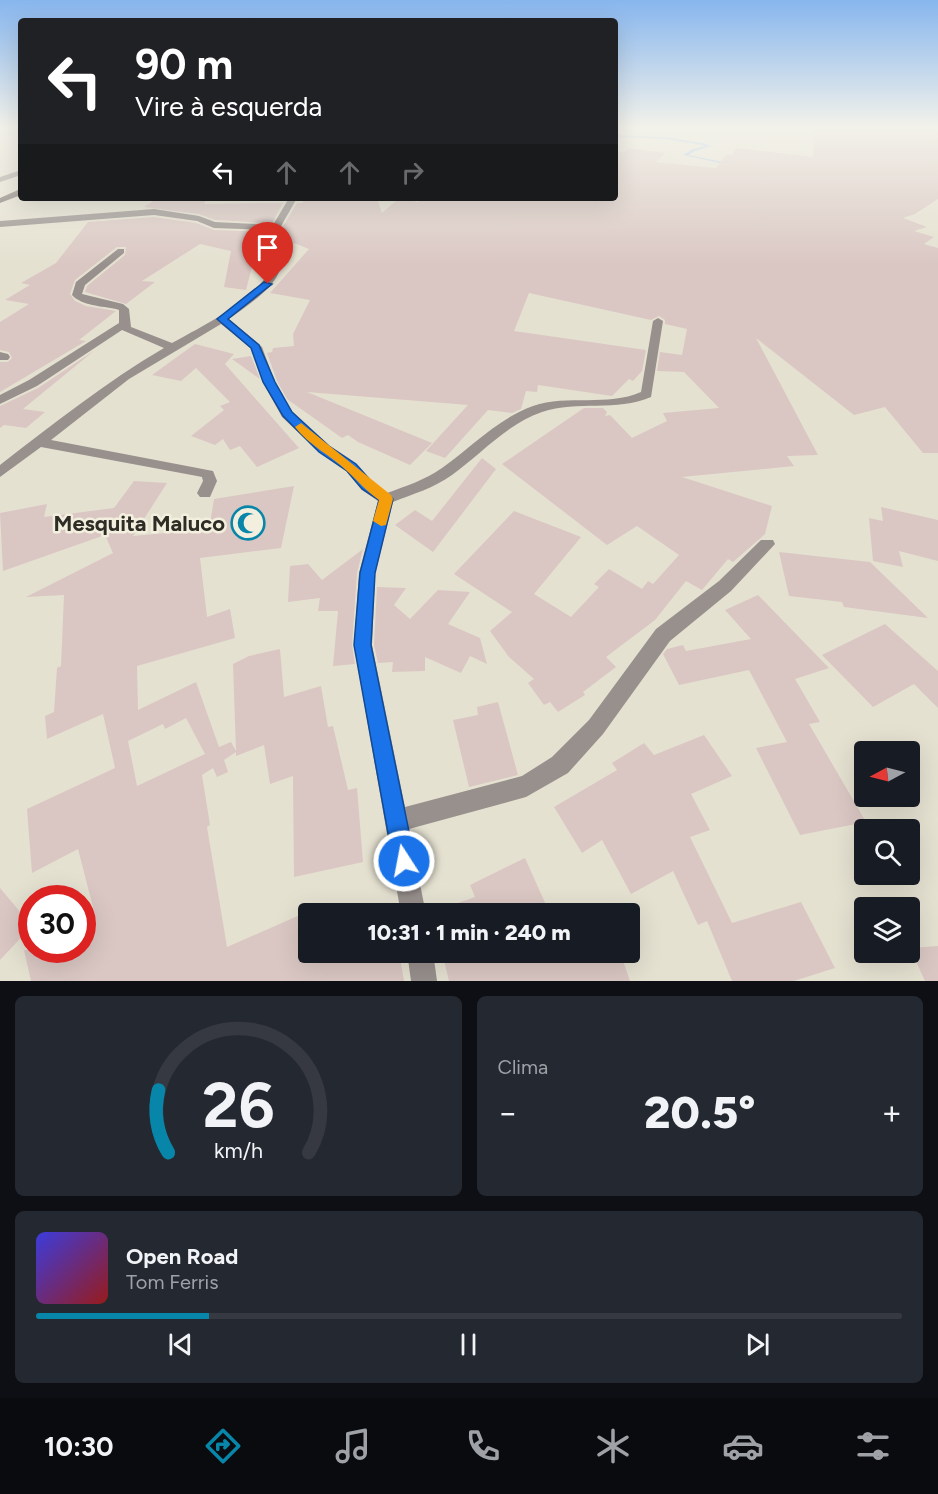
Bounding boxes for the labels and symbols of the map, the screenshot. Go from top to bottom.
pin [242,222,293,284]
mosque icon: Mesquita Maluco [230,505,266,541]
place label: Mesquita Maluco [54,510,225,537]
north arrow [854,741,920,807]
position arrow [372,829,436,893]
speed limit sign: 30 [18,885,96,963]

